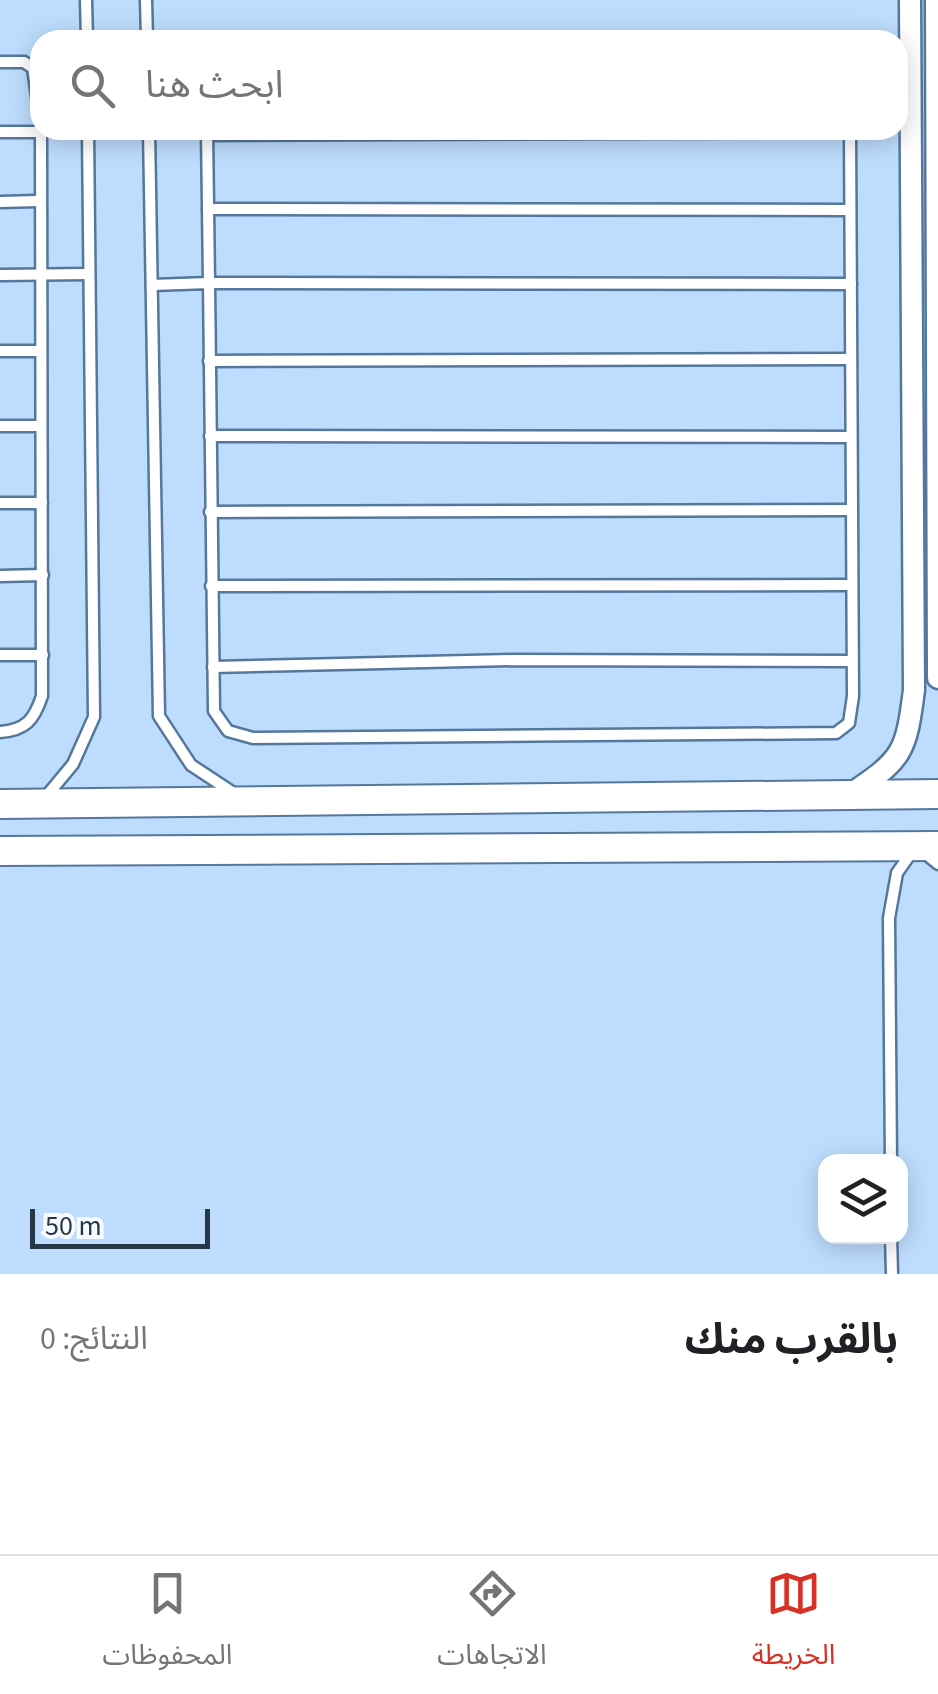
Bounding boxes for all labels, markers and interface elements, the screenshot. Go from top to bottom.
search box [30,30,908,140]
icon: search [65,58,120,113]
text: ابحث هنا [145,58,284,112]
map controls [818,1154,908,1244]
button: layers [818,1154,908,1244]
scale bar [30,1204,210,1248]
text: 50 m [45,1206,102,1246]
text: بالقرب منك [685,1310,898,1370]
text: النتائج: 0 [40,1316,148,1362]
tab: المحفوظات [102,1566,232,1685]
tab: الاتجاهات [437,1566,547,1685]
tab: الخريطة [752,1566,836,1685]

